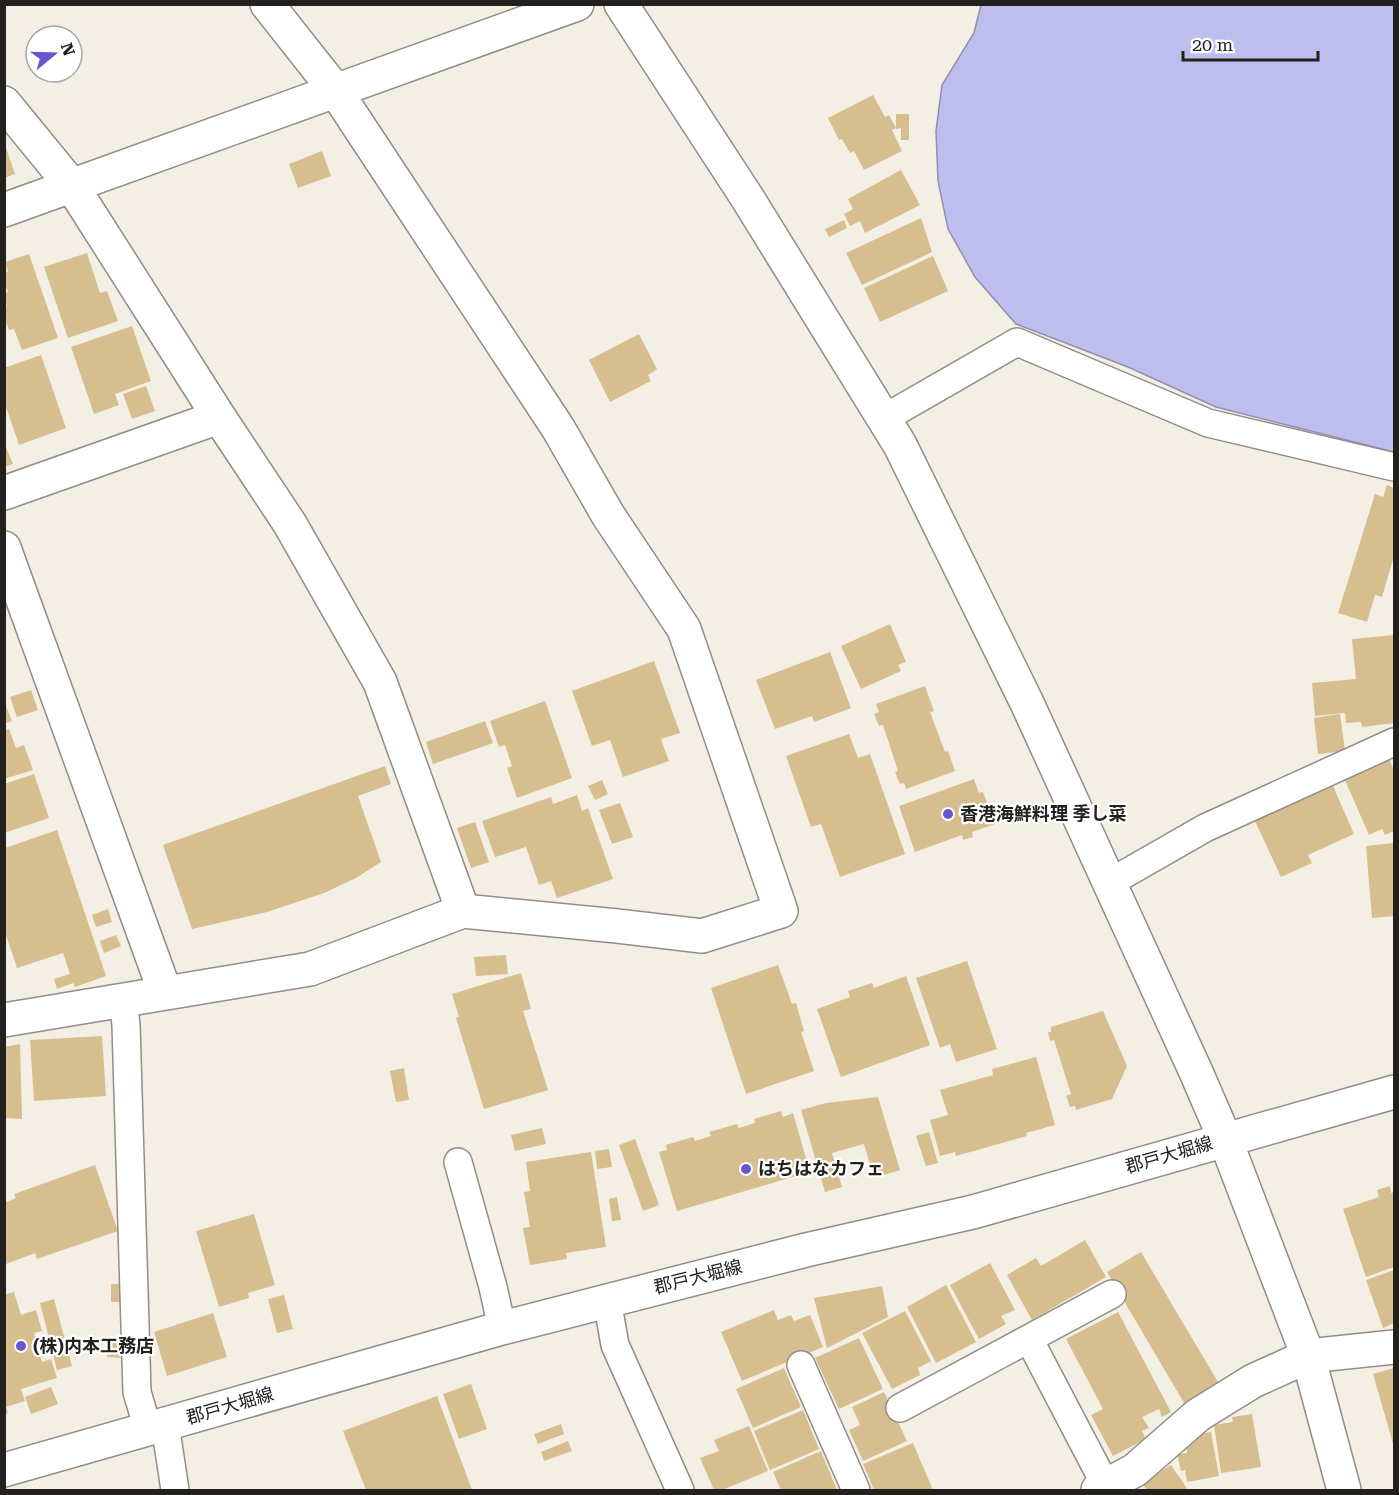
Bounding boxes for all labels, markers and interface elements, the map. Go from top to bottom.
north arrow [24,24,84,84]
scale bar [1183,24,1318,62]
text: 20 m [1192,34,1233,55]
text: N [57,40,79,58]
place label: 香港海鮮料理 季し菜 [960,803,1127,824]
marker: 香港海鮮料理 季し菜 [941,807,955,821]
street label: 郡戸大堀線 [1123,1132,1215,1177]
place label: はちはなカフェ [758,1158,884,1179]
marker: はちはなカフェ [739,1162,753,1176]
street label: 郡戸大堀線 [652,1255,744,1298]
place label: (株)内本工務店 [33,1335,154,1356]
marker: (株)内本工務店 [14,1339,28,1353]
street label: 郡戸大堀線 [184,1383,276,1428]

